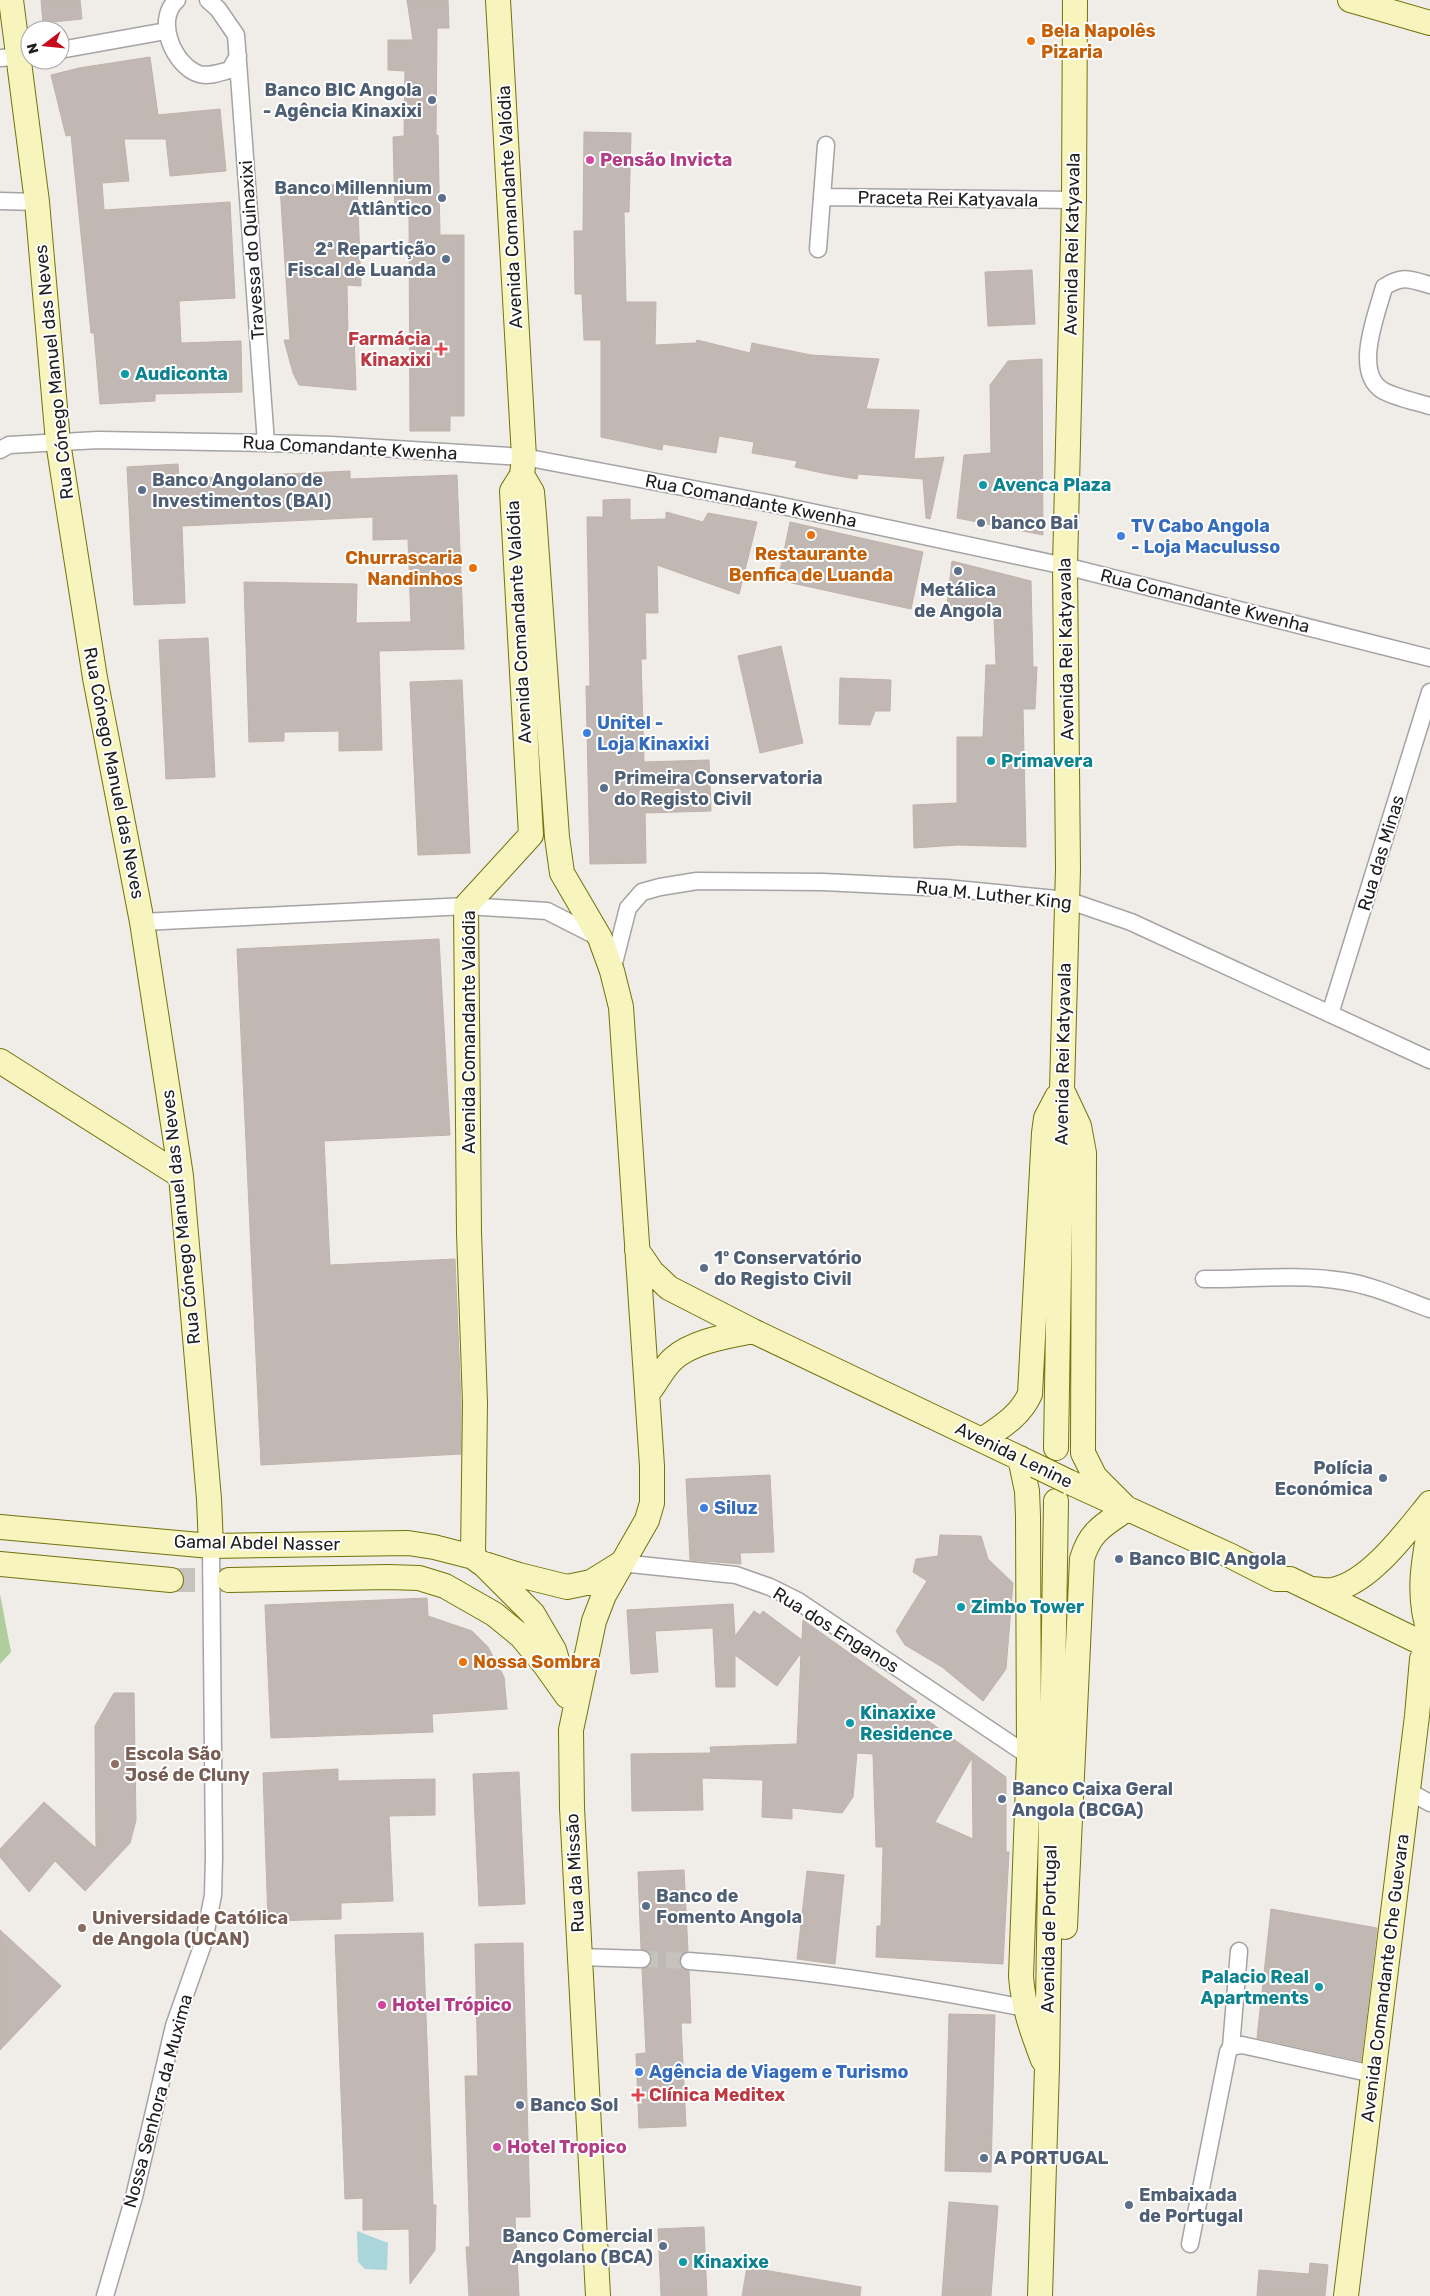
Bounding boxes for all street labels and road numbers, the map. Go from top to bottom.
street label: Avenida Comandante Valódia [493,85,527,329]
street label: Avenida Rei Katyavala [1059,152,1085,336]
street label: Travessa do Quinaxixi [235,160,269,340]
street label: Praceta Rei Katyavala [857,186,1039,212]
street label: Rua Cónego Manuel das Neves [30,244,78,500]
street label: Rua Comandante Kwenha [242,431,458,465]
street label: Rua Comandante Kwenha [643,470,859,532]
street label: Avenida Comandante Valódia [502,500,536,744]
street label: Avenida Rei Katyavala [1053,557,1079,741]
street label: Rua Comandante Kwenha [1098,564,1312,638]
street label: Rua Cónego Manuel das Neves [79,645,149,901]
street label: Rua das Minas [1353,792,1409,914]
street label: Rua M. Luther King [915,876,1073,914]
street label: Avenida Comandante Valódia [458,910,480,1154]
street label: Avenida Rei Katyavala [1050,962,1076,1146]
street label: Rua Cónego Manuel das Neves [157,1089,205,1345]
street label: Avenida Lenine [952,1417,1076,1493]
street label: Gamal Abdel Nasser [174,1531,341,1555]
street label: Rua dos Enganos [769,1582,903,1678]
street label: Rua da Missão [561,1813,589,1933]
street label: Avenida Comandante Che Guevara [1356,1833,1414,2123]
street label: Avenida de Portugal [1037,1845,1061,2013]
street label: Nossa Senhora da Muxima [119,1992,197,2210]

